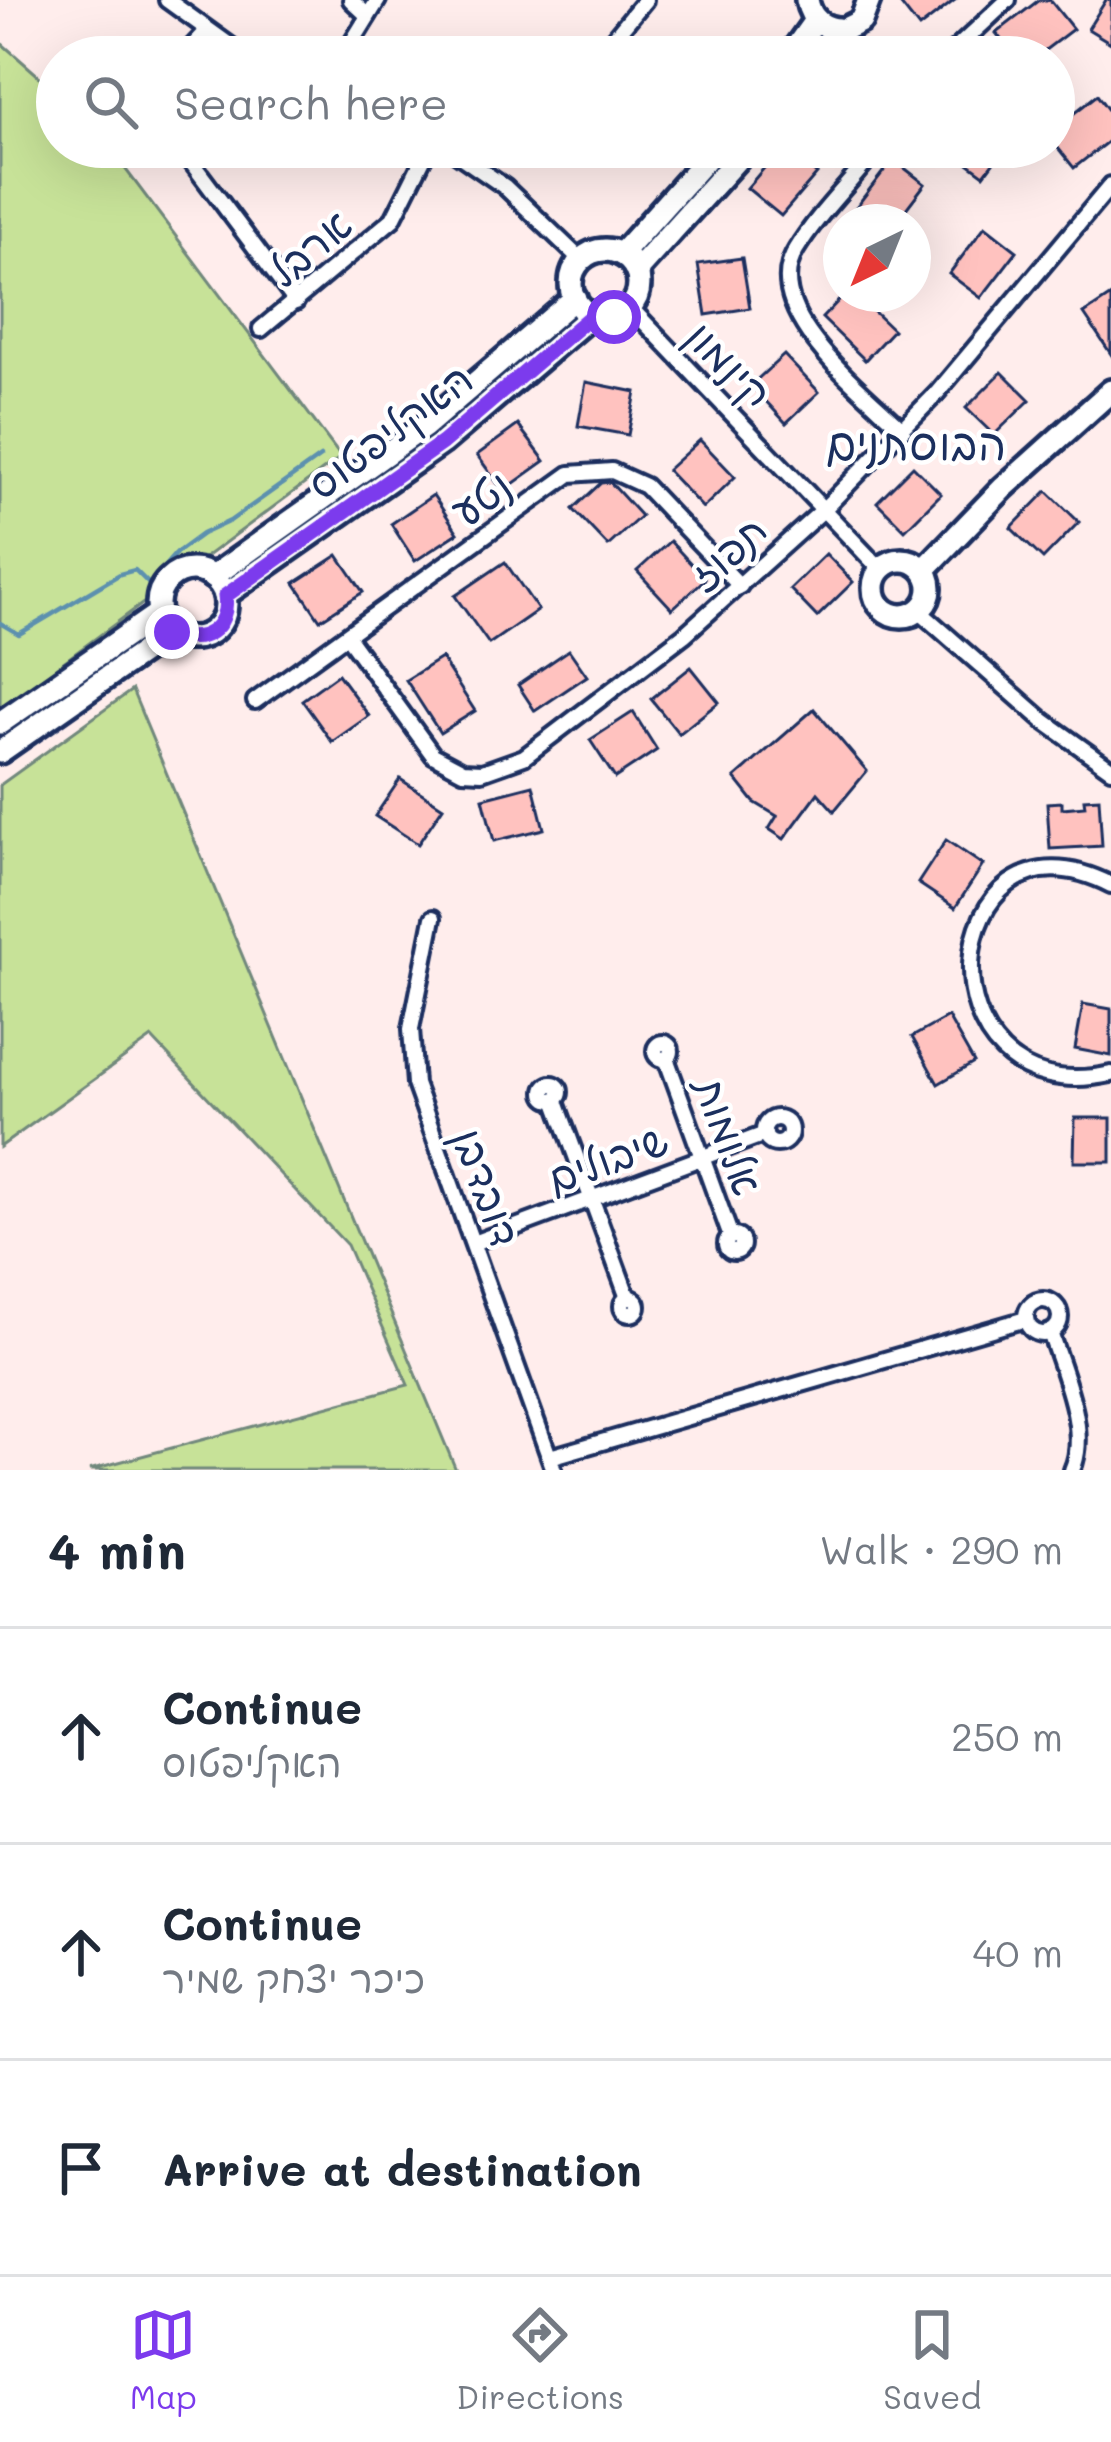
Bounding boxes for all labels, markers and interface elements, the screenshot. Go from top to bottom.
search box [36,36,1075,168]
icon: search [78,69,144,135]
text: Search here [174,73,448,131]
street label: ארבל [256,196,362,298]
north arrow [823,204,931,312]
route start [587,290,641,344]
street label: קינמון [674,309,785,420]
street label: האקליפטוס [295,350,483,511]
district label: הבוסתנים [826,413,1006,471]
street label: נטע [440,457,522,537]
street label: תפוז [676,502,778,602]
route end [145,605,199,659]
street label: אלומות [682,1067,777,1202]
street label: שיבולים [539,1111,675,1205]
street label: דובדבן [440,1120,535,1254]
text: 4 min [48,1515,186,1582]
text: Walk · 290 m [820,1523,1063,1574]
text: Continue [162,1677,362,1735]
icon: ahead [48,1703,114,1769]
text: 250 m [951,1710,1063,1761]
text: האקליפטוס [162,1736,342,1787]
text: Continue [162,1893,362,1951]
icon: ahead [48,1919,114,1985]
text: 40 m [972,1926,1063,1977]
text: כיכר יצחק שמיר [162,1952,425,2003]
icon: arrive [48,2135,114,2201]
text: Arrive at destination [162,2139,642,2197]
tab: Map [130,2302,197,2417]
tab: Directions [456,2302,624,2417]
tab: Saved [883,2302,981,2417]

